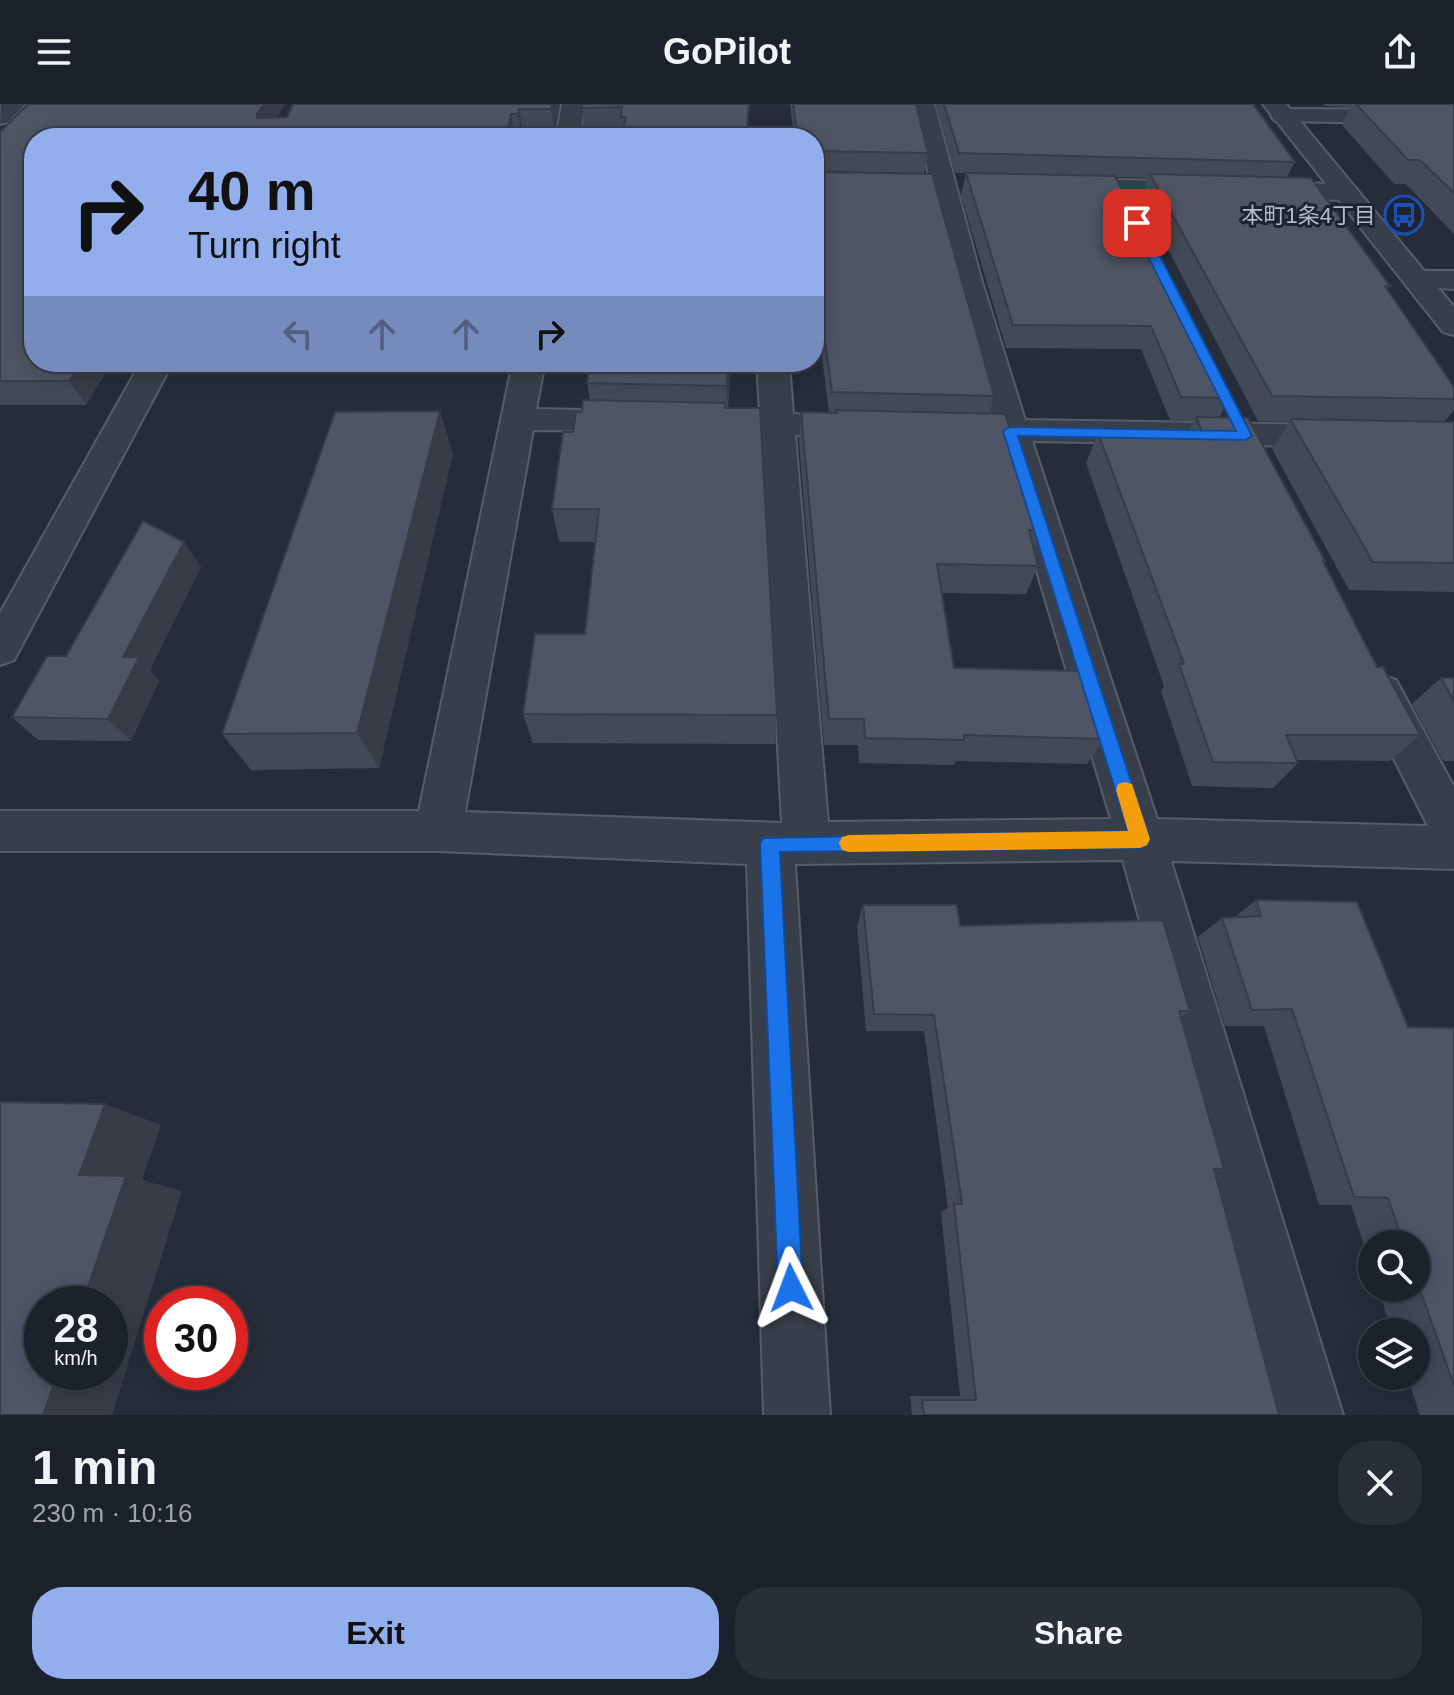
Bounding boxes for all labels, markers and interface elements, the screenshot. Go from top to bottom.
icon: menu [32,30,76,74]
icon: share [1378,30,1422,74]
text: GoPilot [663,31,791,72]
text: 40 m [188,159,316,222]
icon: right [56,160,160,264]
pin [1103,189,1171,257]
bus stop icon: 本町1条4丁目 [1383,194,1425,236]
icon: arrive [1115,201,1159,245]
place label: 本町1条4丁目 [1242,203,1376,228]
text: Turn right [188,225,341,266]
icon: left [276,312,320,356]
icon: ahead [360,312,404,356]
icon: ahead [444,312,488,356]
icon: right [528,312,572,356]
map controls [1358,1230,1430,1390]
button: search [1358,1230,1430,1302]
position arrow [749,1246,833,1330]
speed limit sign: 30 [144,1286,248,1390]
text: 28 [54,1306,98,1350]
button: layers [1358,1318,1430,1390]
text: km/h [54,1347,98,1369]
text: 1 min [32,1441,157,1494]
button: close [1338,1441,1422,1525]
text: 230 m · 10:16 [32,1498,192,1528]
button: Exit [32,1587,719,1679]
button: Share [735,1587,1422,1679]

